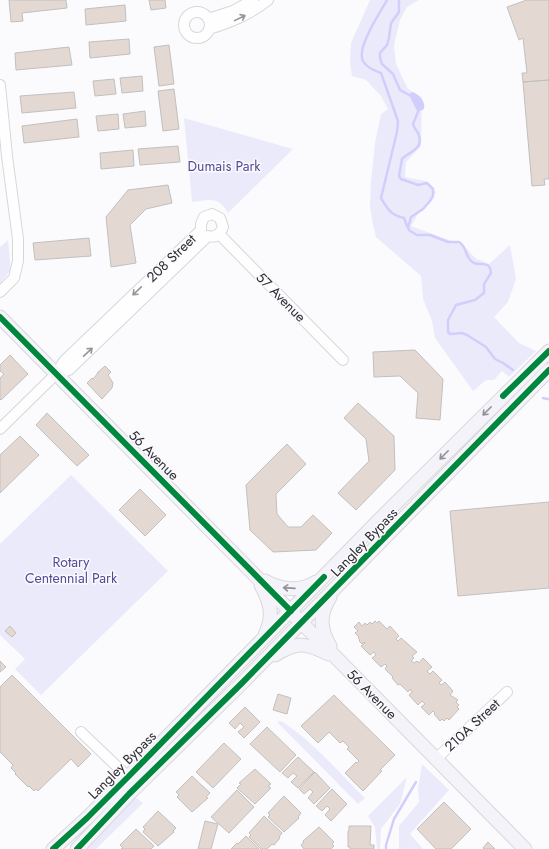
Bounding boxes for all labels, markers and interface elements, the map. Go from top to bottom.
one-way arrow [234,14,246,21]
park label: Dumais Park [188,156,261,176]
street label: 208 Street [142,229,201,287]
street label: 57 Avenue [252,268,310,326]
one-way arrow [132,286,142,296]
one-way arrow [83,347,93,357]
one-way arrow [482,406,492,416]
street label: 56 Avenue [124,425,184,485]
one-way arrow [439,450,449,460]
street label: Langley Bypass [326,503,402,581]
park label: Rotary Centennial Park [25,552,118,588]
one-way arrow [283,585,296,592]
street label: 56 Avenue [342,664,402,724]
street label: 210A Street [440,694,505,756]
street label: Langley Bypass [83,726,161,804]

